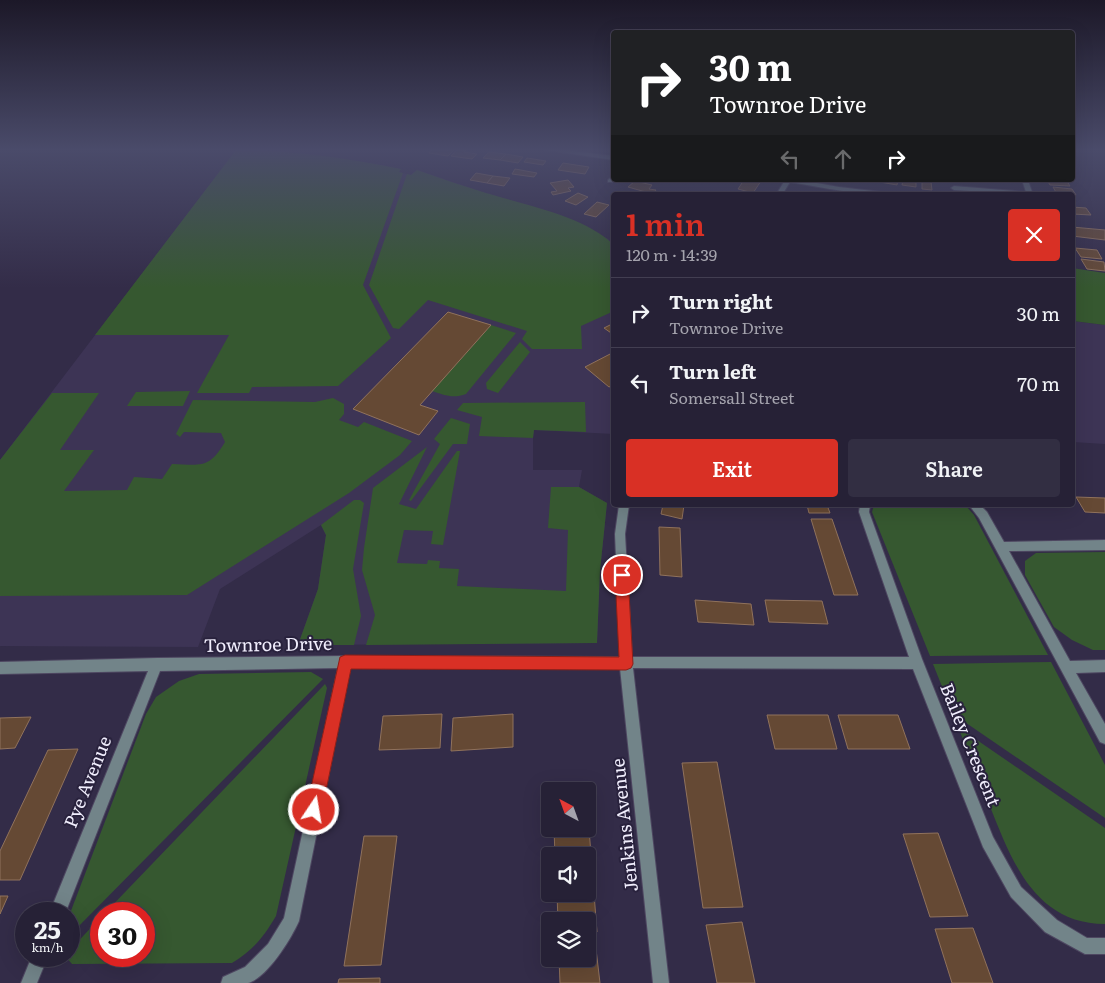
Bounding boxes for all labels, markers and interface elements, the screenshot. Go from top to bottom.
text: 30 m [709,40,792,92]
icon: right [626,50,691,115]
text: Townroe Drive [709,87,866,120]
icon: left [776,145,804,173]
icon: ahead [829,145,857,173]
icon: right [882,145,910,173]
text: 1 min [626,201,705,245]
button: close [1008,209,1060,261]
text: 120 m · 14:39 [626,242,717,266]
text: Turn right [669,287,773,315]
icon: right [626,299,654,327]
text: 30 m [1016,299,1060,327]
text: Townroe Drive [669,315,783,339]
text: Turn left [669,357,756,385]
icon: left [626,369,654,397]
text: 70 m [1017,369,1060,397]
text: Somersall Street [669,385,794,409]
button: Exit [626,439,838,497]
button: Share [848,439,1060,497]
pin [601,554,643,596]
icon: arrive [608,561,636,589]
street label: Townroe Drive [203,629,333,658]
street label: Bailey Crescent [934,679,1009,811]
street label: Pye Avenue [56,731,117,831]
street label: Jenkins Avenue [603,757,644,893]
north arrow [541,782,596,838]
map controls [541,782,596,967]
position arrow [287,783,339,835]
button: sound [541,847,596,902]
speed limit sign: 30 [90,902,155,967]
text: 25 [34,910,61,947]
button: layers [541,912,596,967]
text: km/h [32,938,63,956]

